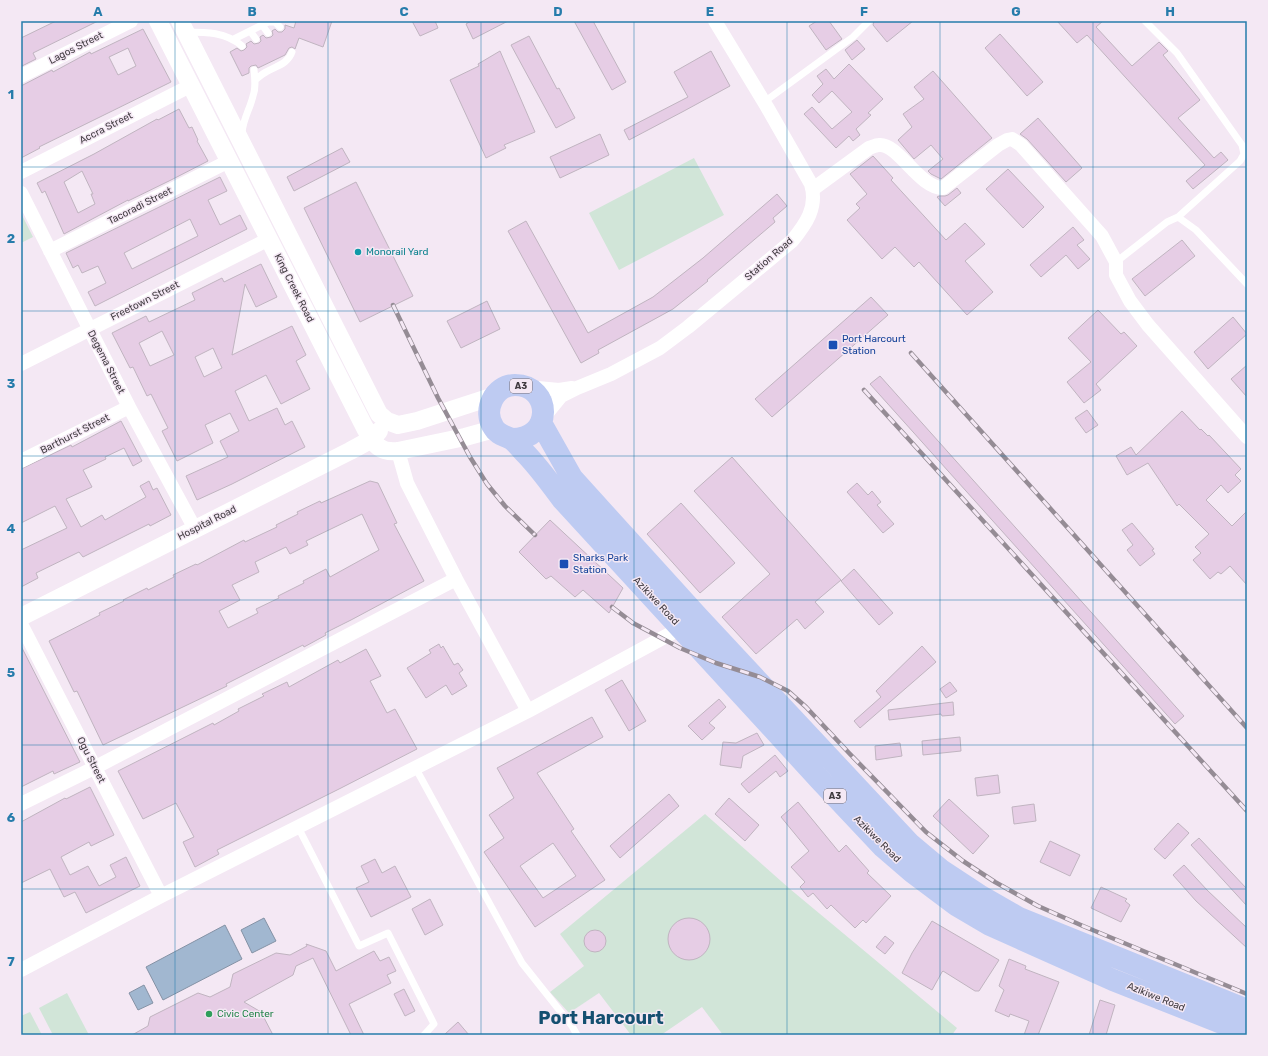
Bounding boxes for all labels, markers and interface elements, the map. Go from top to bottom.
text: A [93,4,103,19]
text: B [247,4,257,19]
text: C [399,4,409,19]
text: D [553,4,563,19]
text: E [706,4,714,19]
text: F [860,4,868,19]
text: G [1011,4,1021,19]
text: H [1165,4,1175,19]
street label: Lagos Street [47,29,105,67]
text: 1 [8,87,14,102]
street label: Accra Street [77,109,135,147]
street label: Tacoradi Street [106,185,174,227]
text: 2 [7,231,15,246]
street label: Station Road [742,235,796,283]
place label: Monorail Yard [366,246,428,258]
marker: Monorail Yard [353,247,363,257]
street label: King Creek Road [271,252,317,324]
street label: Freetown Street [109,278,181,323]
street label: Degema Street [85,328,127,396]
place label: Port Harcourt Station [842,333,906,357]
marker: Port Harcourt Station [827,339,839,351]
text: 3 [7,376,16,391]
road number: A3 [510,379,532,393]
street label: Barthurst Street [38,411,112,457]
street label: Hospital Road [176,503,238,543]
text: 4 [7,521,16,536]
place label: Sharks Park Station [573,552,629,576]
marker: Sharks Park Station [558,558,570,570]
street label: Azikiwe Road [631,574,681,628]
text: 5 [7,665,15,680]
street label: Ogu Street [74,735,108,785]
road number: A3 [824,789,846,803]
text: 6 [7,810,16,825]
street label: Azikiwe Road [851,813,903,865]
text: 7 [7,954,15,969]
street label: Azikiwe Road [1125,980,1187,1014]
district label: Port Harcourt [538,1007,664,1029]
place label: Civic Center [217,1008,274,1020]
marker: Civic Center [204,1009,214,1019]

